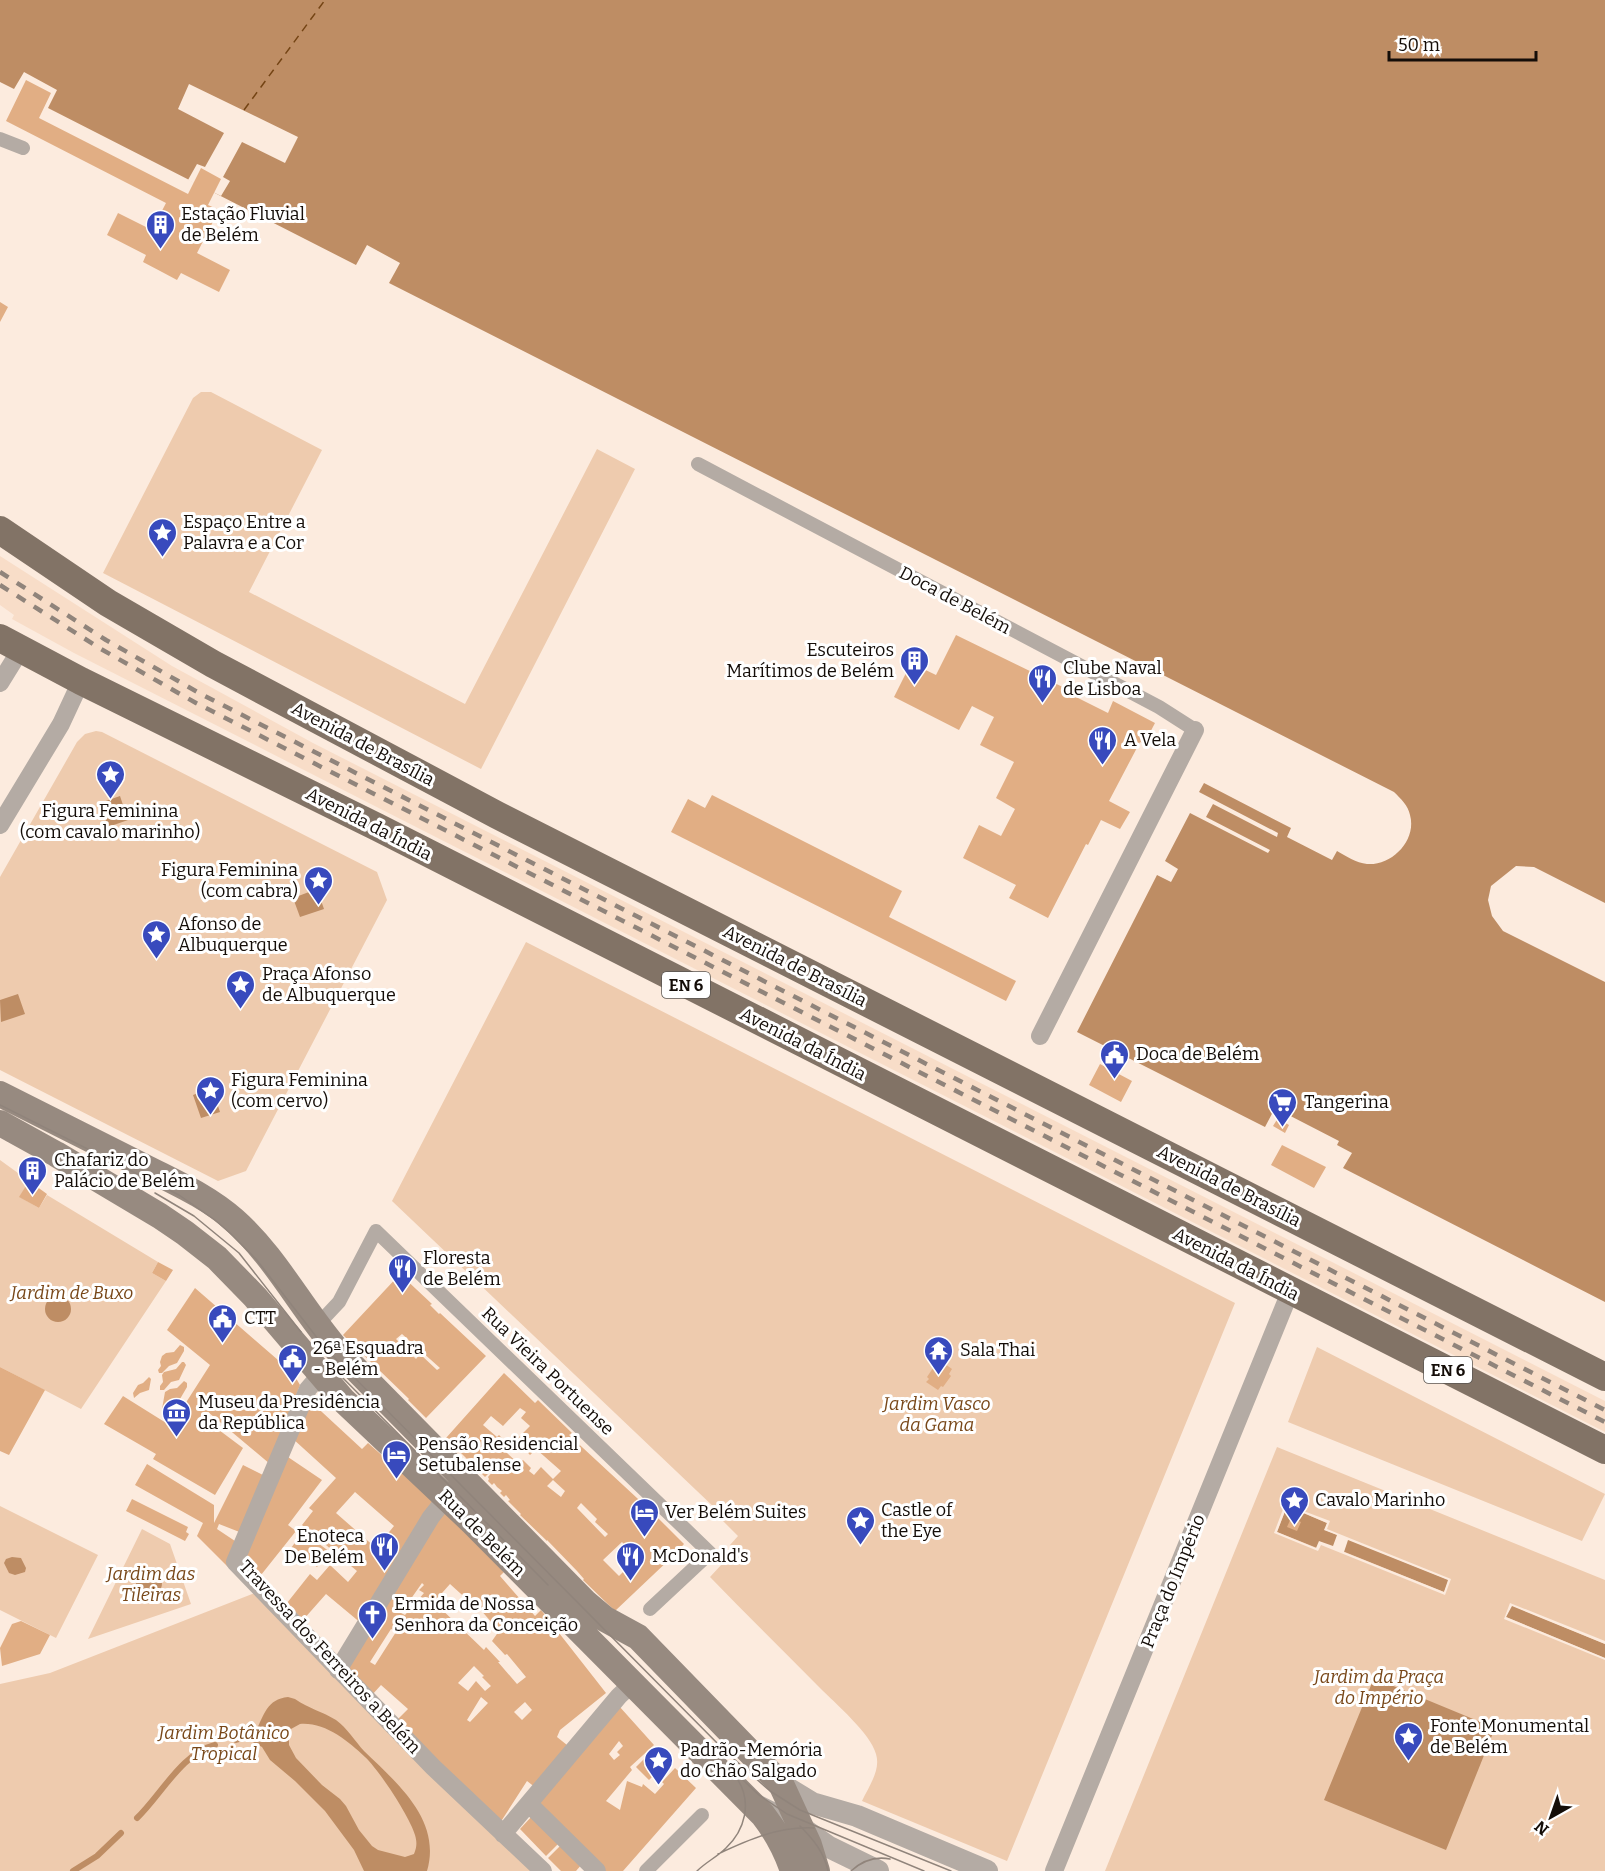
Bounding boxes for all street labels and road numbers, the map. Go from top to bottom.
street label: Doca de Belém [895,561,1015,639]
street label: Avenida de Brasília [288,697,438,791]
street label: Avenida da Índia [302,782,436,865]
street label: Avenida de Brasília [719,920,871,1012]
road number: EN 6 [662,972,710,998]
street label: Avenida da Índia [736,1002,870,1085]
street label: Avenida de Brasília [1153,1140,1305,1232]
street label: Avenida da Índia [1169,1222,1303,1305]
street label: Rua Vieira Portuense [477,1302,619,1440]
road number: EN 6 [1424,1357,1472,1383]
street label: Rua de Belém [434,1485,530,1581]
street label: Praça do Império [1136,1511,1210,1651]
street label: Travessa dos Ferreiros a Belém [235,1556,425,1758]

